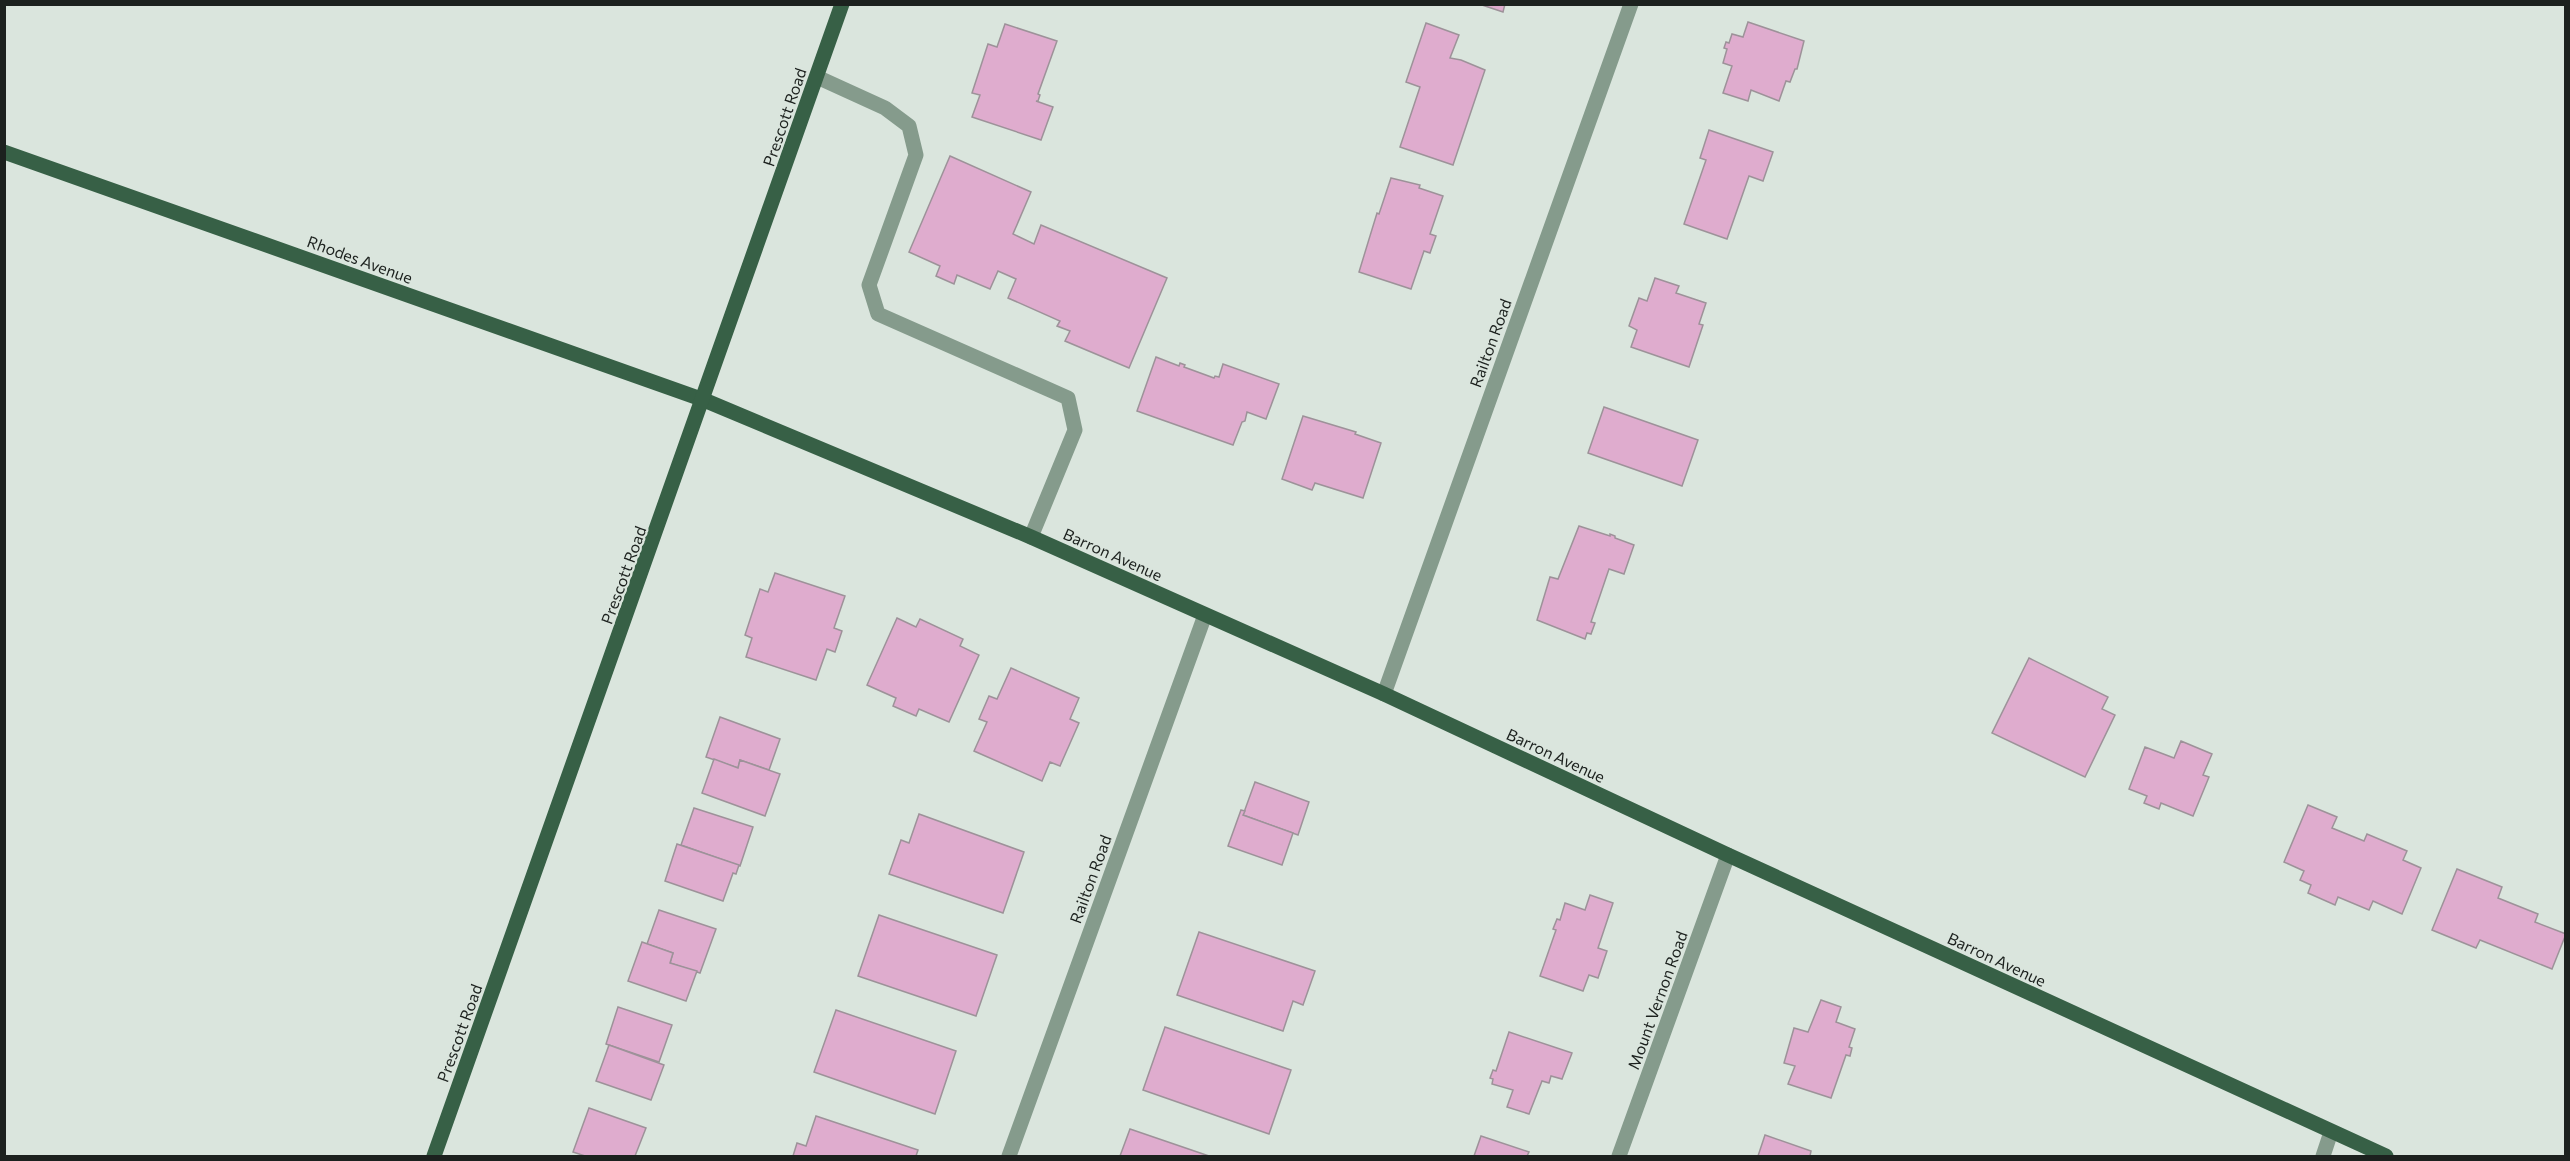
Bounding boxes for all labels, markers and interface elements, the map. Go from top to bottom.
street label: Prescott Road [758,65,810,169]
street label: Rhodes Avenue [305,231,415,287]
street label: Railton Road [1465,296,1515,390]
street label: Prescott Road [596,523,650,627]
street label: Barron Avenue [1061,524,1165,584]
street label: Barron Avenue [1504,724,1608,786]
street label: Railton Road [1065,832,1115,926]
street label: Mount Vernon Road [1623,928,1691,1072]
street label: Barron Avenue [1945,928,2049,990]
street label: Prescott Road [432,981,486,1085]

